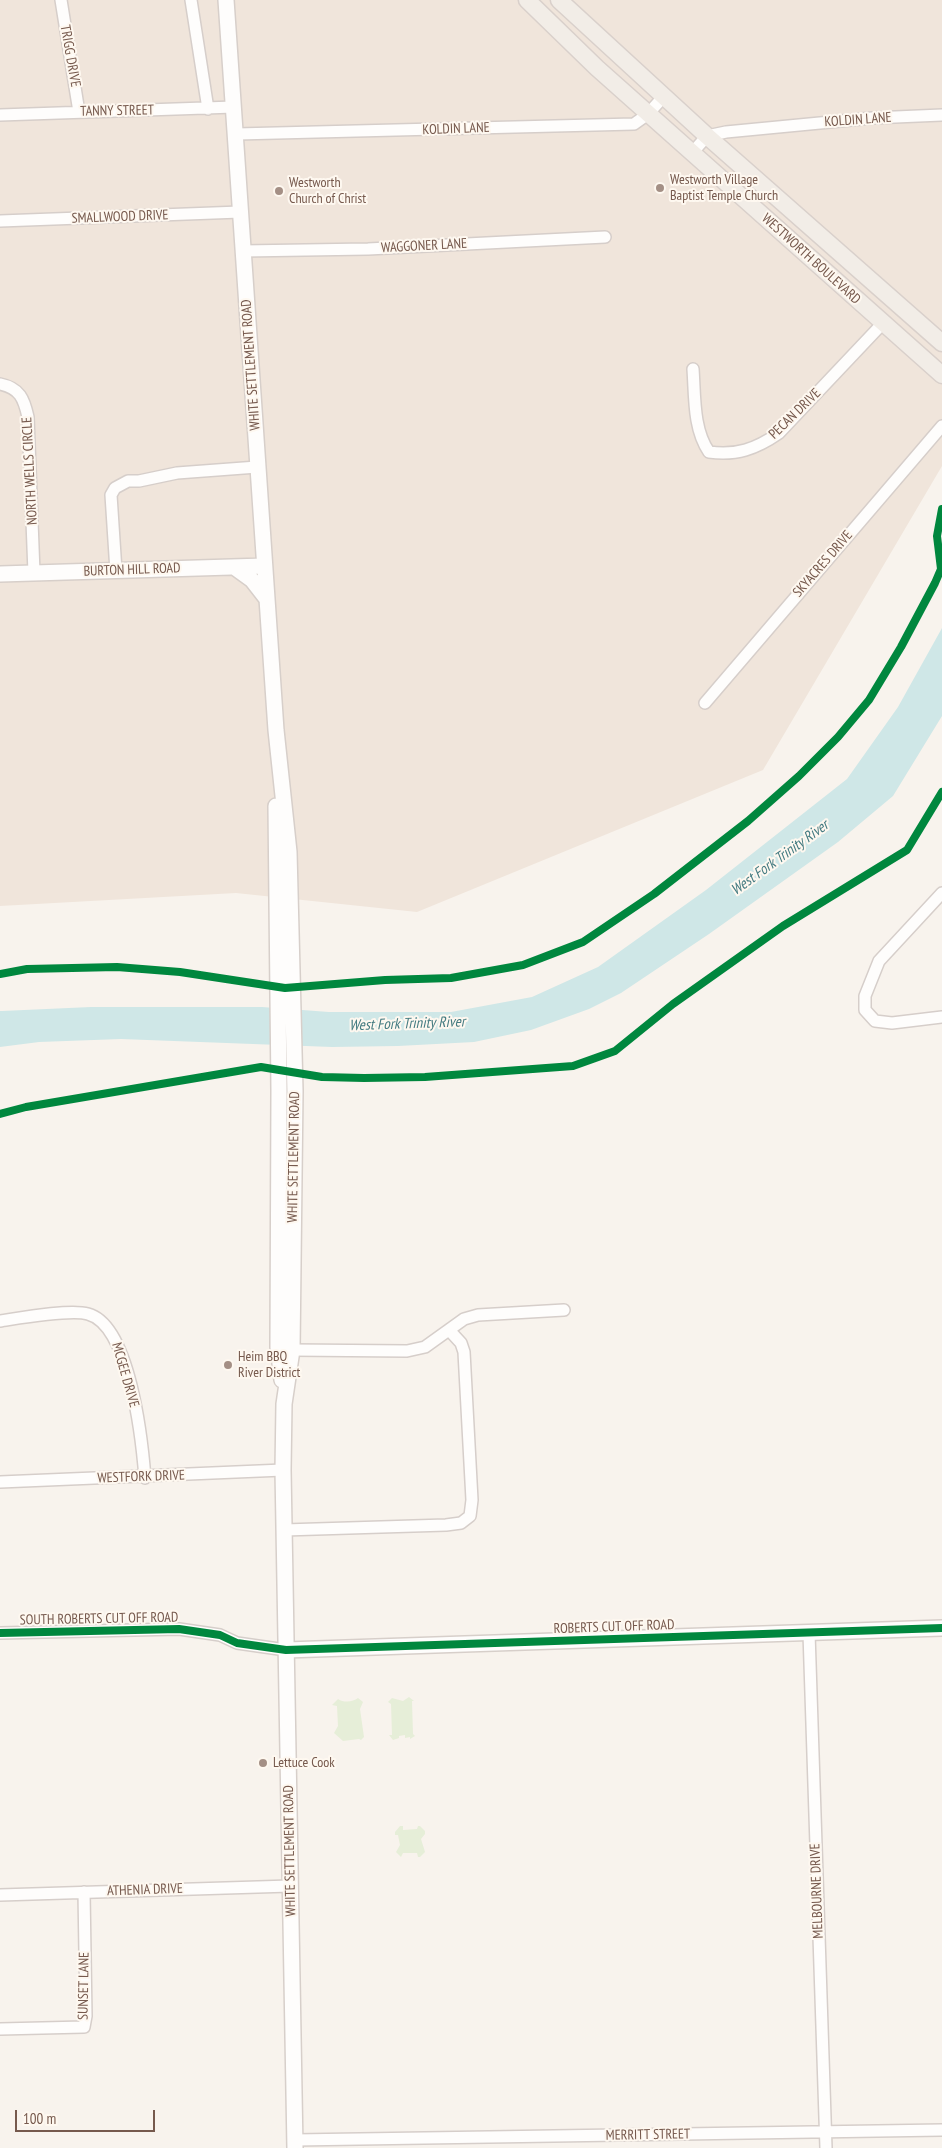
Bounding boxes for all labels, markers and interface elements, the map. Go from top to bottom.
street label: TRIGG DRIVE [56,24,84,88]
street label: TANNY STREET [80,102,154,120]
street label: KOLDIN LANE [824,109,892,131]
street label: KOLDIN LANE [422,119,490,139]
place label: Westworth Village Baptist Temple Church [670,172,778,204]
place label: Westworth Church of Christ [289,175,366,208]
marker: Westworth Village Baptist Temple Church [654,182,666,194]
marker: Westworth Church of Christ [273,185,285,197]
street label: SMALLWOOD DRIVE [71,207,169,227]
street label: WESTWORTH BOULEVARD [758,210,864,308]
street label: WAGGONER LANE [381,235,467,257]
street label: WHITE SETTLEMENT ROAD [238,299,264,431]
street label: PECAN DRIVE [766,385,824,443]
street label: NORTH WELLS CIRCLE [19,417,41,525]
street label: SKYACRES DRIVE [790,527,856,601]
street label: BURTON HILL ROAD [83,560,181,580]
water label: West Fork Trinity River [728,817,832,899]
water label: West Fork Trinity River [349,1013,465,1035]
street label: WHITE SETTLEMENT ROAD [284,1091,304,1223]
street label: MCGEE DRIVE [108,1341,142,1409]
place label: Heim BBQ River District [238,1349,300,1381]
marker: Heim BBQ River District [222,1359,234,1371]
street label: WESTFORK DRIVE [97,1467,185,1487]
street label: SOUTH ROBERTS CUT OFF ROAD [20,1609,178,1629]
street label: ROBERTS CUT OFF ROAD [553,1616,675,1638]
place label: Lettuce Cook [273,1755,335,1771]
marker: Lettuce Cook [257,1757,269,1769]
street label: WHITE SETTLEMENT ROAD [280,1785,300,1917]
street label: MELBOURNE DRIVE [807,1843,827,1939]
street label: ATHENIA DRIVE [107,1880,183,1900]
street label: SUNSET LANE [75,1952,93,2020]
scale bar [18,2100,158,2132]
text: 100 m [23,2109,56,2128]
street label: MERRITT STREET [606,2126,690,2144]

